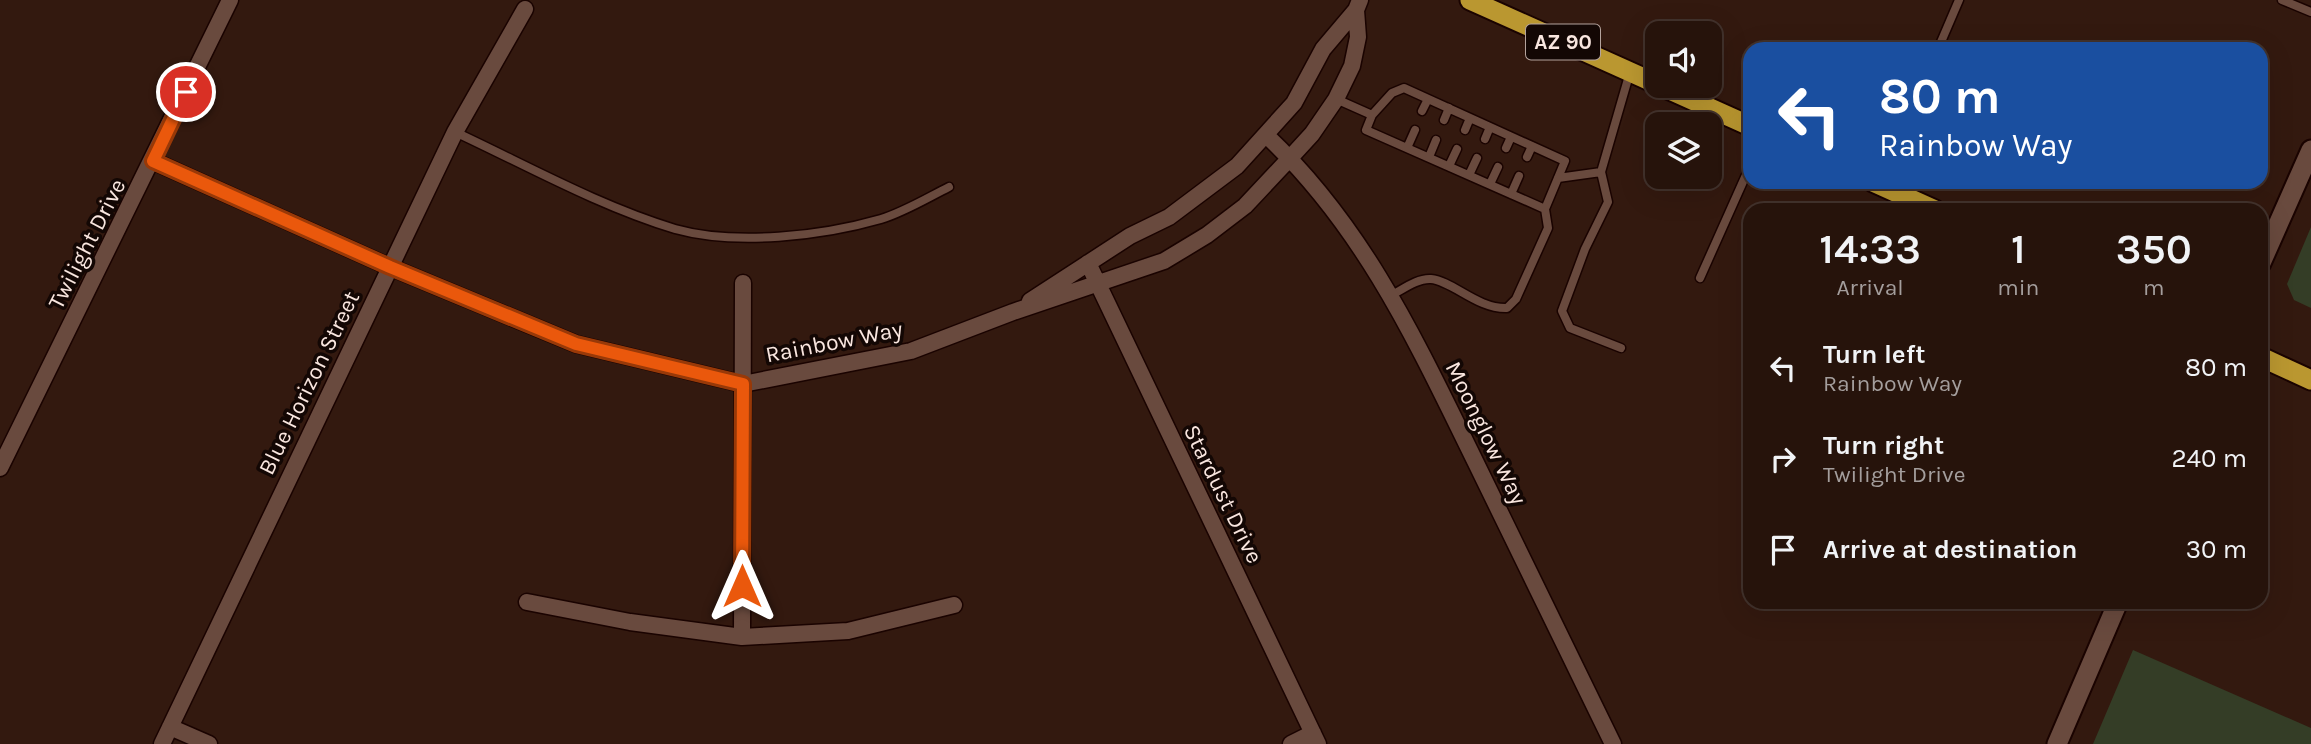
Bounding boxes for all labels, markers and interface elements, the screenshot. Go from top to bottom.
map controls [1645,21,1722,189]
button: sound [1645,21,1722,98]
road number: AZ 90 [1526,24,1600,60]
pin [156,62,216,122]
text: 80 m [1879,68,2001,125]
icon: left [1764,70,1855,161]
icon: arrive [167,73,205,111]
button: layers [1645,112,1722,189]
text: Rainbow Way [1879,127,2072,164]
street label: Twilight Drive [43,174,131,314]
text: 14:33 [1819,224,1921,274]
text: 1 [2011,224,2026,274]
text: 350 [2116,224,2192,274]
text: Arrival [1836,274,1904,301]
text: min [1997,274,2039,301]
text: m [2143,274,2164,301]
street label: Blue Horizon Street [253,286,365,479]
street label: Rainbow Way [763,315,905,369]
text: Turn left [1823,339,1925,370]
icon: left [1764,349,1802,387]
text: 80 m [2185,352,2247,383]
street label: Moonglow Way [1440,357,1532,509]
text: Rainbow Way [1823,370,1962,397]
street label: Stardust Drive [1178,420,1268,568]
text: Turn right [1823,430,1944,461]
icon: right [1764,440,1802,478]
text: 240 m [2171,443,2247,474]
text: Twilight Drive [1823,461,1965,488]
icon: arrive [1764,531,1802,569]
text: Arrive at destination [1823,534,2077,565]
text: 30 m [2186,534,2247,565]
position arrow [705,549,779,623]

